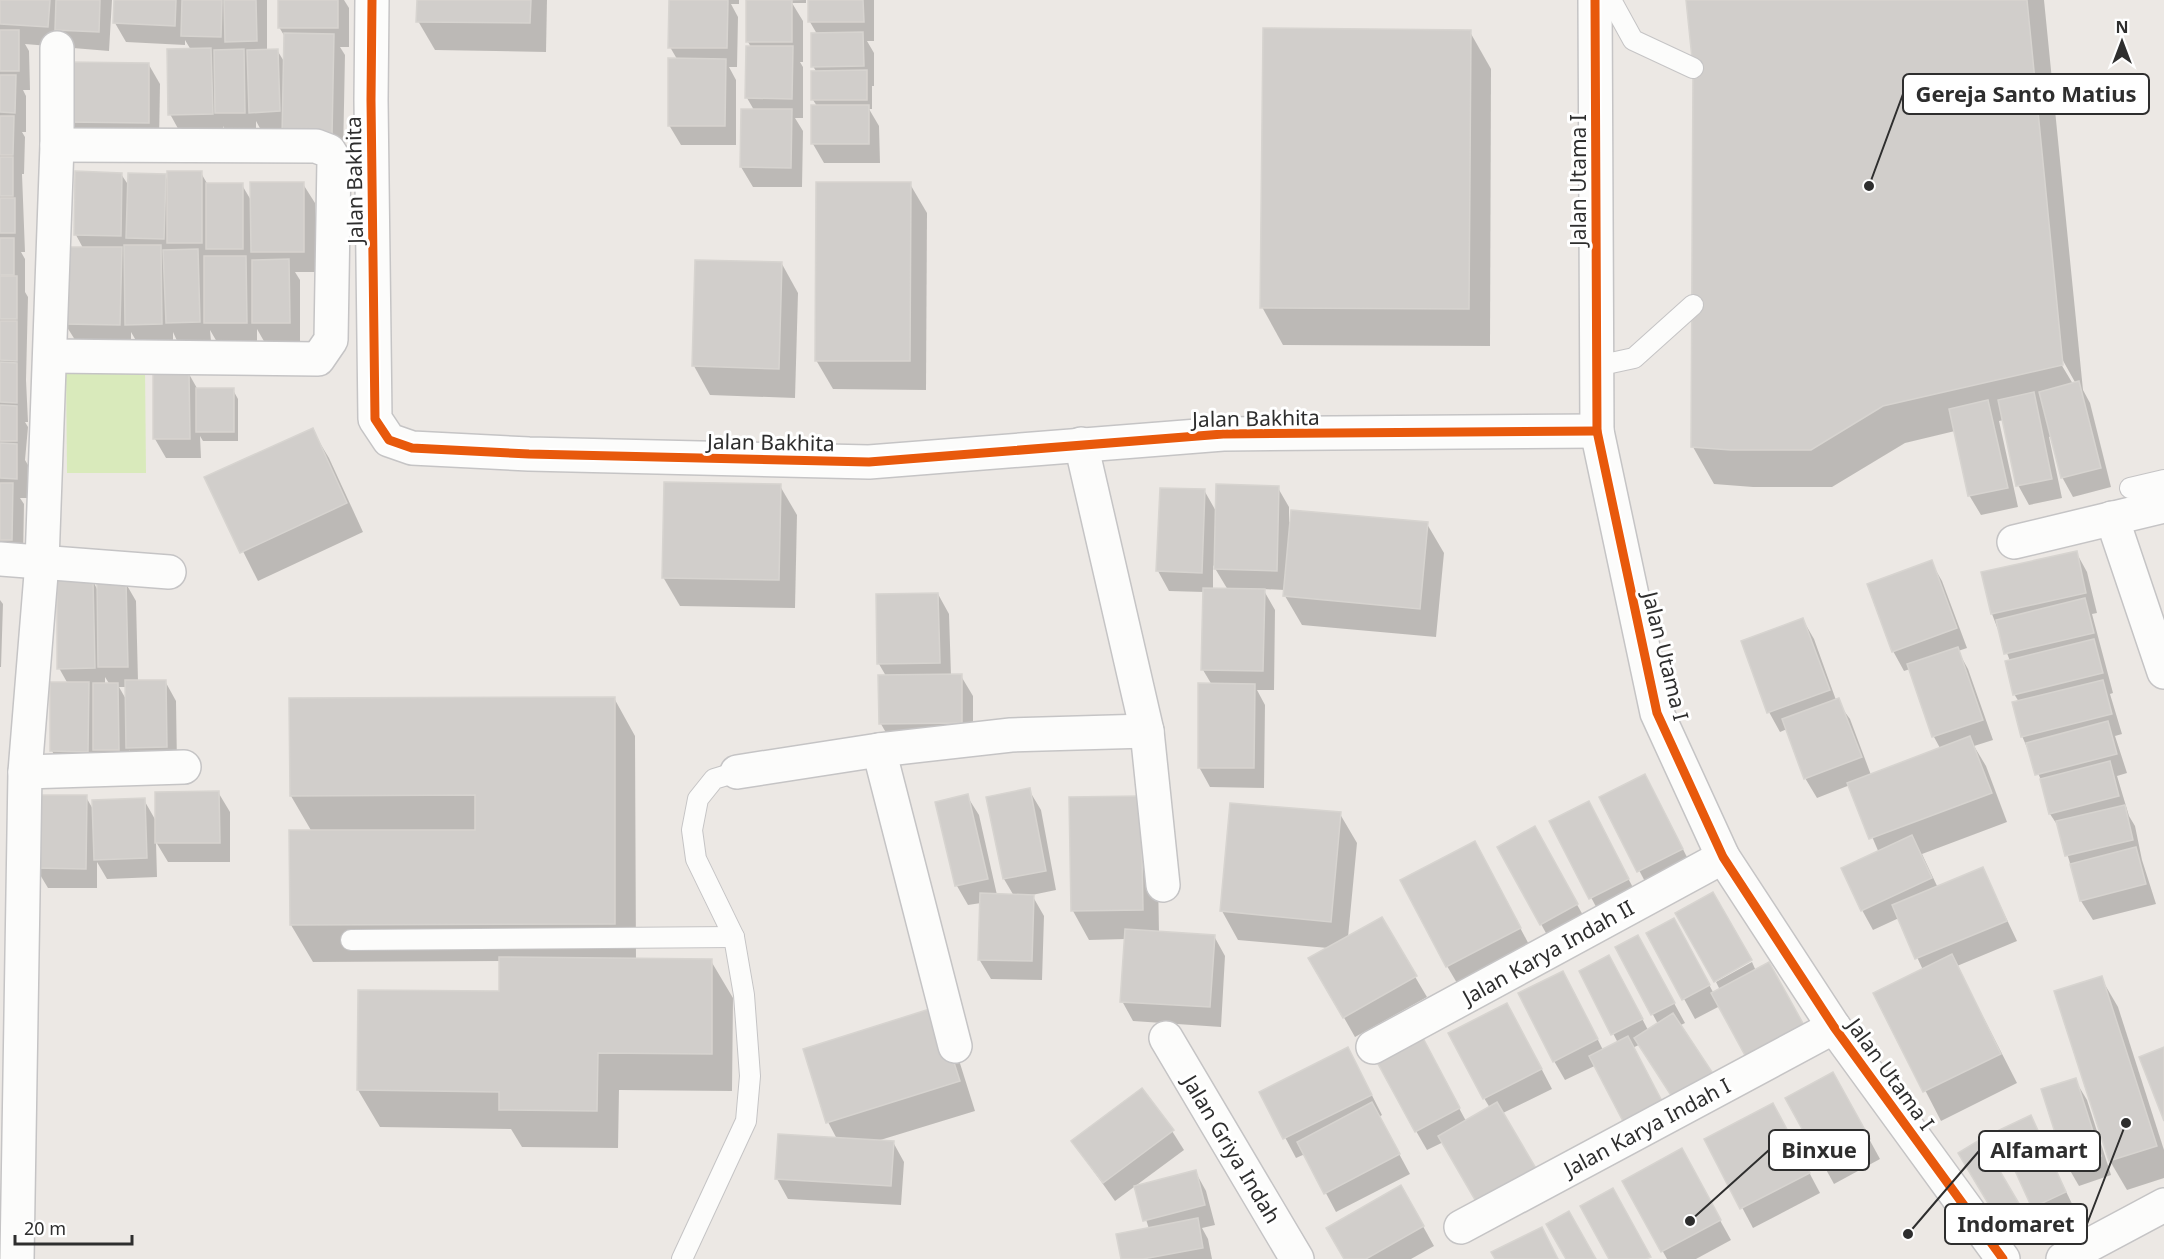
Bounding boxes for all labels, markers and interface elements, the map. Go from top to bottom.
north arrow [2092,12,2152,72]
text: N [2115,16,2129,38]
callout: Gereja Santo Matius [1903,74,2149,114]
text: Gereja Santo Matius [1915,78,2137,108]
street label: Jalan Utama I [1564,114,1592,248]
street label: Jalan Bakhita [339,116,369,246]
street label: Jalan Bakhita [1190,403,1320,433]
street label: Jalan Bakhita [705,427,835,457]
street label: Jalan Utama I [1636,587,1696,723]
street label: Jalan Karya Indah II [1455,893,1639,1012]
street label: Jalan Utama I [1840,1011,1941,1136]
street label: Jalan Griya Indah [1176,1068,1287,1228]
street label: Jalan Karya Indah I [1557,1071,1735,1184]
callout: Binxue [1769,1130,1869,1170]
callout: Alfamart [1979,1131,2100,1171]
text: Binxue [1781,1134,1857,1164]
text: Alfamart [1990,1134,2088,1164]
callout: Indomaret [1945,1204,2087,1244]
scale bar [15,1208,132,1246]
text: Indomaret [1957,1208,2075,1238]
text: 20 m [24,1216,66,1240]

